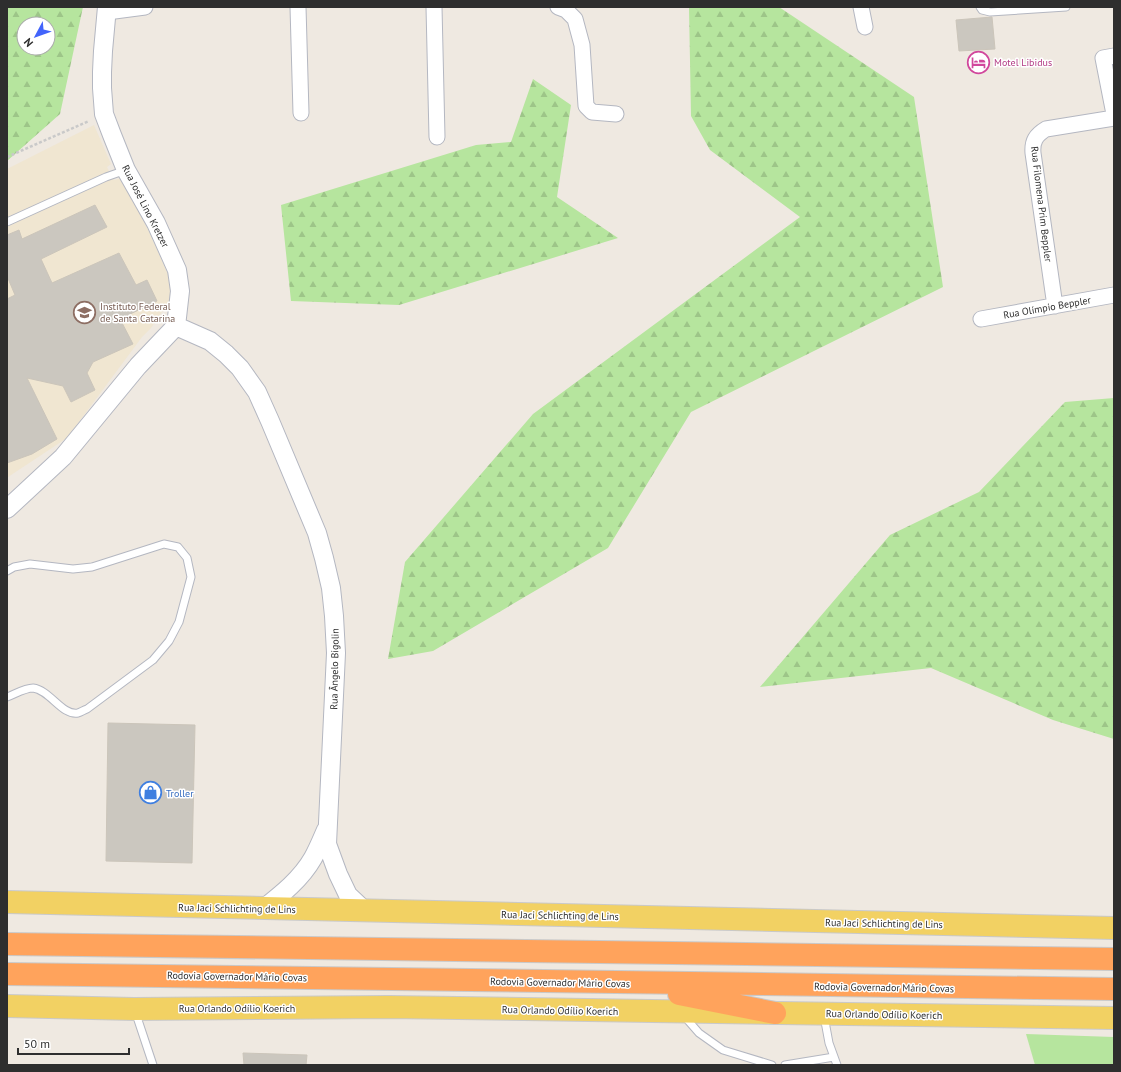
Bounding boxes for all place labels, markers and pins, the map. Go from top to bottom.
hotel icon: Motel Libidus [965,49,991,75]
place label: Motel Libidus [994,56,1052,69]
school or university icon: Instituto Federal de Santa Catarina [71,299,97,325]
place label: Instituto Federal de Santa Catarina [100,300,175,325]
shop icon: Troller [137,780,163,806]
place label: Troller [166,787,194,800]

